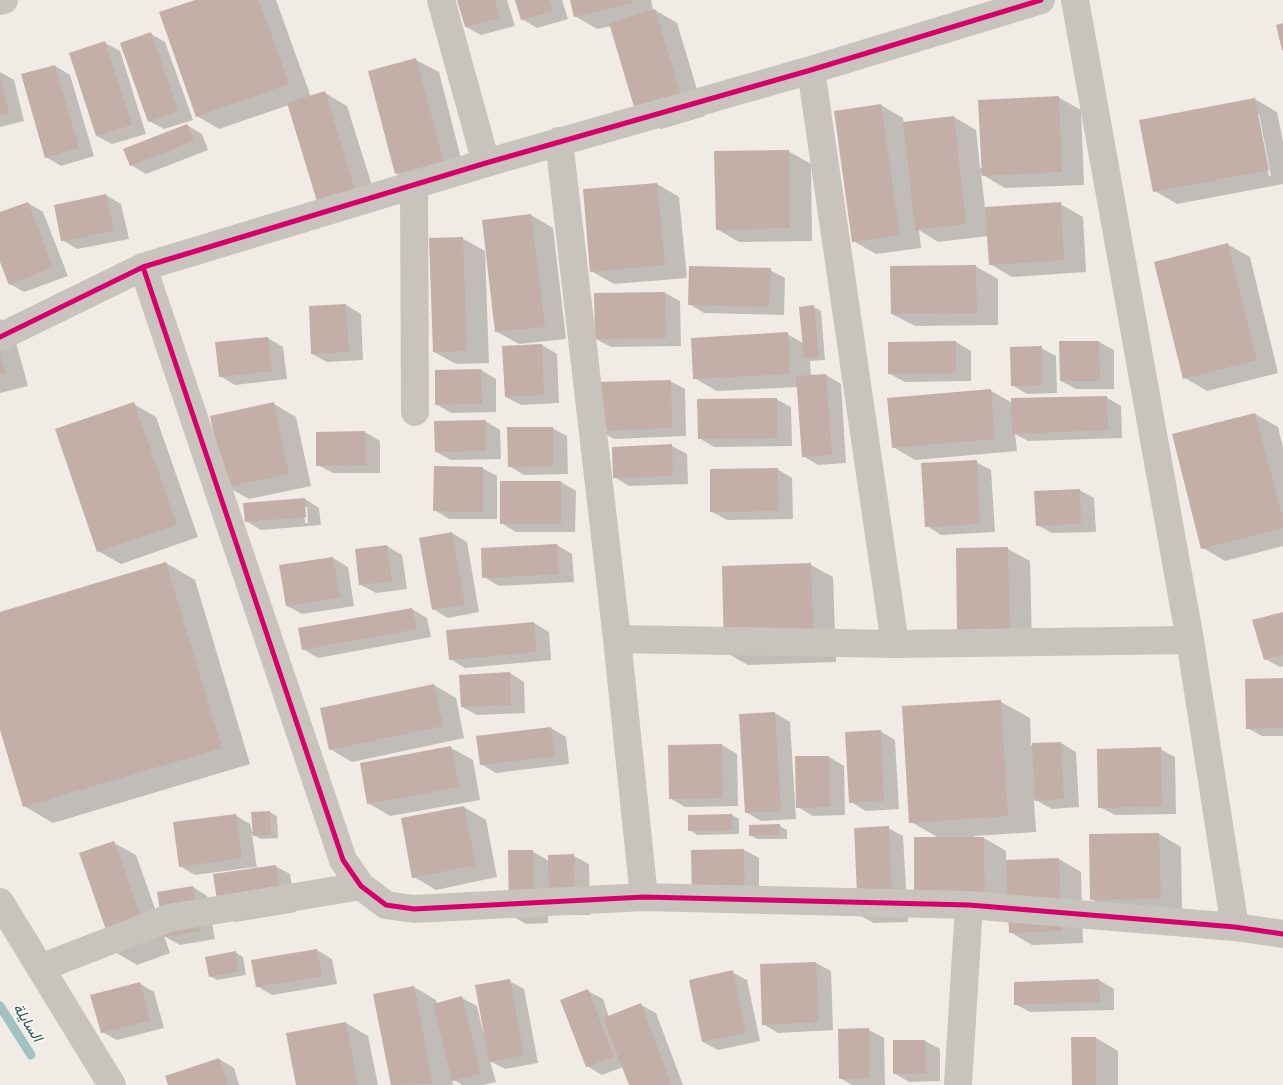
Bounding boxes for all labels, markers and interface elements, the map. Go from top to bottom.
water label: السايلة [8,1001,46,1045]

